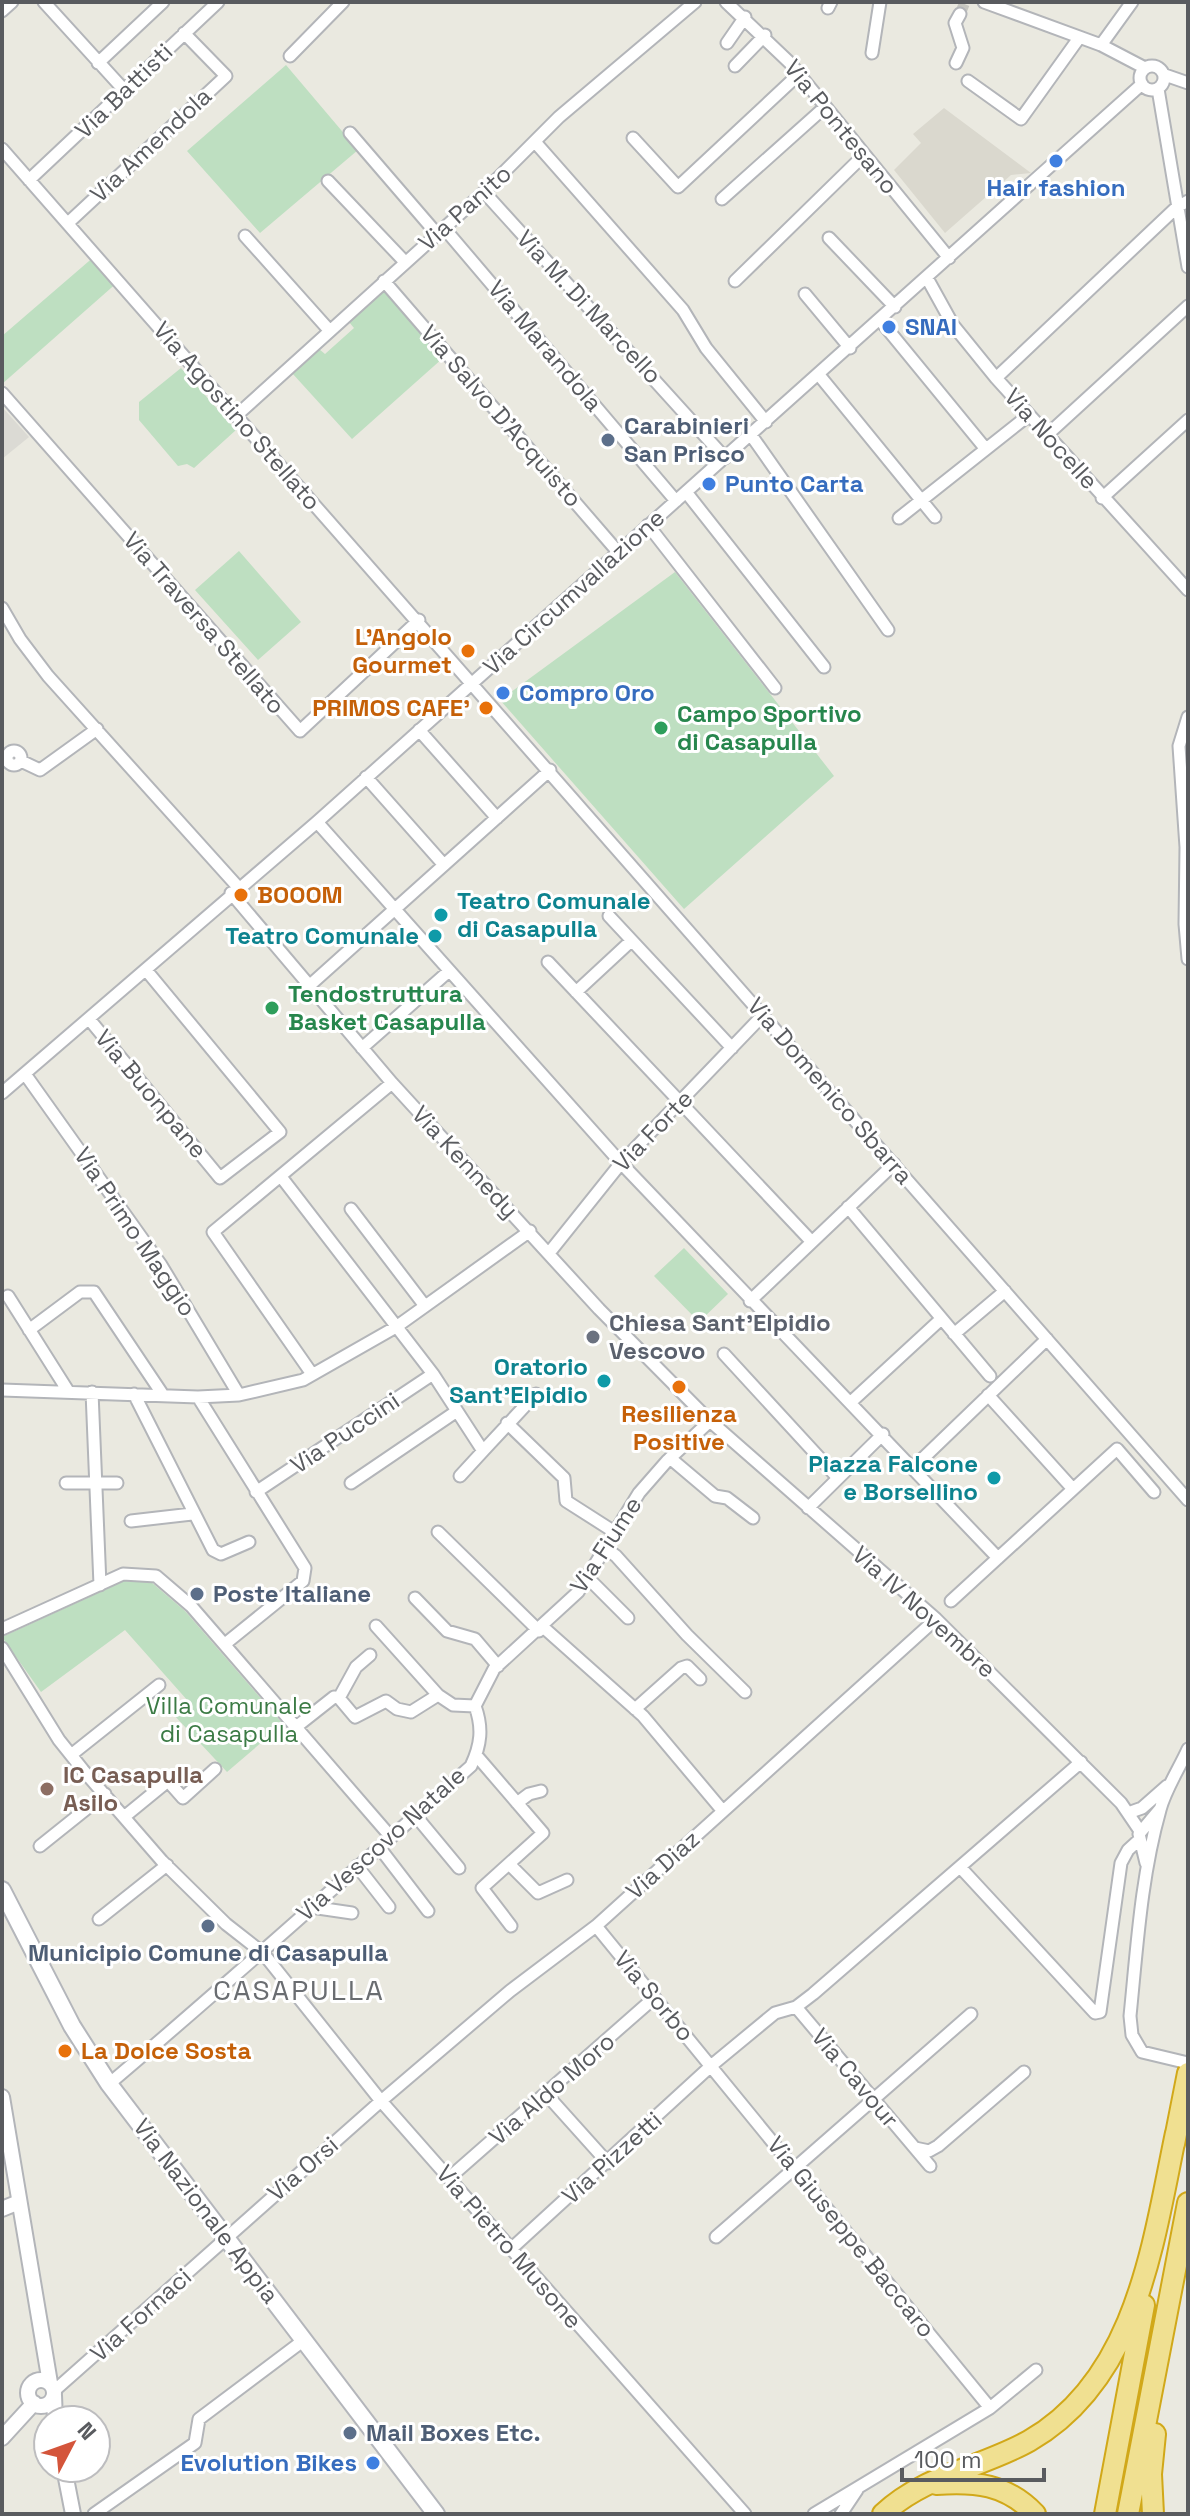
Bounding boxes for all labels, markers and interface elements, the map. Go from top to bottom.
street label: Via Battisti [68,36,179,145]
street label: Via Pontesano [778,53,905,200]
street label: Via Amendola [83,80,218,209]
marker: Hair fashion [1047,152,1065,170]
street label: Via Panito [412,158,518,258]
place label: Hair fashion [987,172,1125,203]
street label: Via M. Di Marcello [510,223,669,390]
street label: Via Marandola [481,274,610,418]
place label: SNAI [905,311,957,342]
street label: Via Agostino Stellato [147,315,328,517]
street label: Via Salvo D'Acquisto [414,318,589,513]
marker: SNAI [880,318,898,336]
street label: Via Nocelle [998,381,1105,496]
place label: Carabinieri San Prisco [624,410,749,469]
marker: Carabinieri San Prisco [599,431,617,449]
place label: Punto Carta [725,468,864,499]
marker: Punto Carta [700,475,718,493]
street label: Via Circumvallazione [476,502,671,681]
street label: Via Traversa Stellato [117,525,292,720]
place label: L'Angolo Gourmet [352,621,452,680]
marker: L'Angolo Gourmet [459,642,477,660]
place label: Compro Oro [519,677,655,708]
marker: Compro Oro [494,684,512,702]
place label: PRIMOS CAFE' [312,692,470,723]
place label: Campo Sportivo di Casapulla [677,698,862,757]
marker: PRIMOS CAFE' [477,699,495,717]
marker: Campo Sportivo di Casapulla [652,719,670,737]
place label: BOOOM [257,879,343,910]
place label: Teatro Comunale di Casapulla [457,885,651,944]
marker: BOOOM [232,886,250,904]
marker: Teatro Comunale di Casapulla [432,906,450,924]
place label: Teatro Comunale [225,920,419,951]
marker: Teatro Comunale [426,927,444,945]
place label: Tendostruttura Basket Casapulla [288,978,486,1037]
street label: Via Domenico Sbarra [741,991,920,1191]
marker: Tendostruttura Basket Casapulla [263,999,281,1017]
street label: Via Buonpane [88,1023,214,1165]
street label: Via Forte [606,1083,699,1178]
street label: Via Kennedy [405,1099,525,1224]
street label: Via Primo Maggio [67,1141,203,1322]
place label: Chiesa Sant'Elpidio Vescovo [609,1307,831,1366]
marker: Chiesa Sant'Elpidio Vescovo [584,1328,602,1346]
place label: Oratorio Sant'Elpidio [449,1351,588,1410]
marker: Oratorio Sant'Elpidio [595,1372,613,1390]
marker: Resilienza Positive [670,1378,688,1396]
street label: Via Puccini [284,1385,405,1480]
place label: Resilienza Positive [621,1398,737,1457]
place label: Piazza Falcone e Borsellino [808,1448,978,1507]
marker: Piazza Falcone e Borsellino [985,1469,1003,1487]
street label: Via Fiume [563,1491,648,1599]
street label: Via IV Novembre [846,1539,1003,1684]
place label: Poste Italiane [213,1578,371,1609]
marker: Poste Italiane [188,1585,206,1603]
park label: Villa Comunale di Casapulla [146,1690,312,1749]
place label: IC Casapulla Asilo [63,1759,203,1818]
street label: Via Vescovo Natale [290,1759,472,1928]
marker: IC Casapulla Asilo [38,1780,56,1798]
street label: Via Diaz [619,1823,706,1906]
marker: Municipio Comune di Casapulla [199,1917,217,1935]
place label: Municipio Comune di Casapulla [28,1937,388,1968]
street label: Via Sorbo [607,1944,701,2048]
district label: CASAPULLA [213,1972,385,2008]
street label: Via Cavour [805,2022,906,2134]
street label: Via Aldo Moro [482,2025,621,2152]
place label: La Dolce Sosta [81,2035,252,2066]
marker: La Dolce Sosta [56,2042,74,2060]
street label: Via Pizzetti [555,2104,668,2211]
street label: Via Nazionale Appia [127,2112,286,2310]
street label: Via Orsi [261,2129,345,2208]
street label: Via Giuseppe Baccaro [761,2130,942,2344]
street label: Via Pietro Musone [430,2158,589,2335]
street label: Via Fornaci [84,2261,198,2368]
north arrow [32,2404,112,2484]
text: N [72,2416,102,2446]
place label: Mail Boxes Etc. [366,2417,541,2448]
marker: Mail Boxes Etc. [341,2424,359,2442]
scale bar [902,2432,1044,2482]
text: 100 m [914,2444,982,2475]
place label: Evolution Bikes [181,2447,357,2478]
marker: Evolution Bikes [364,2454,382,2472]

